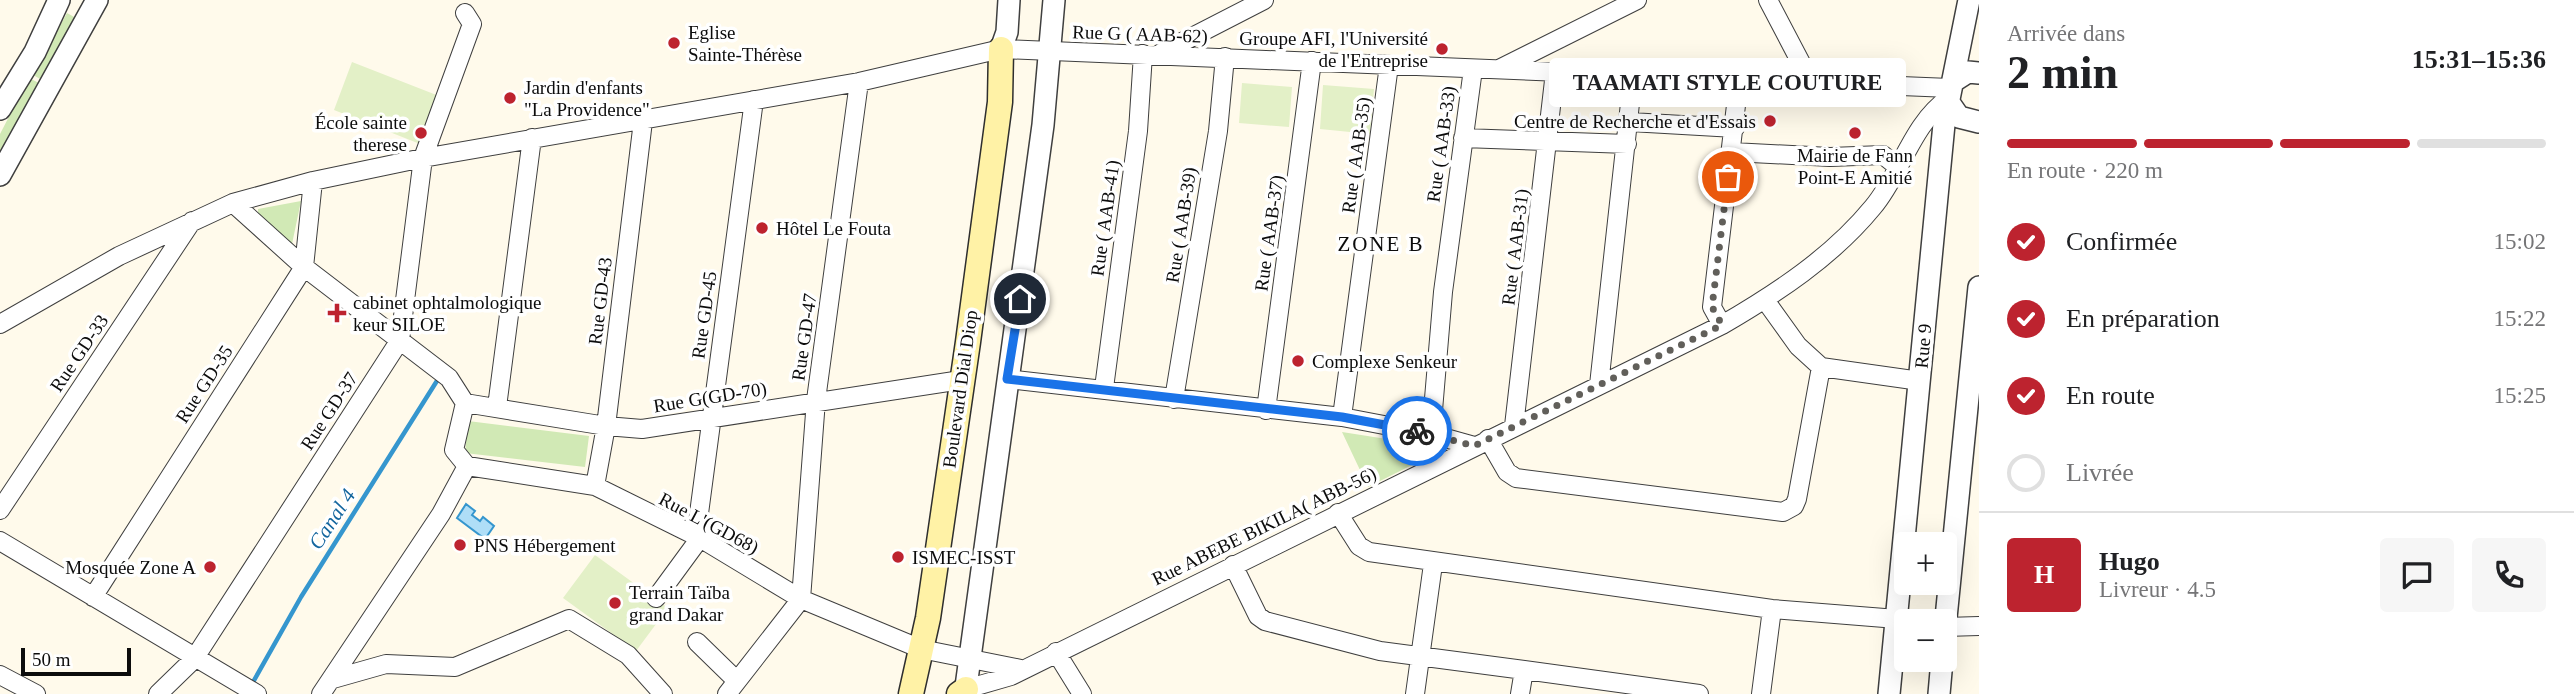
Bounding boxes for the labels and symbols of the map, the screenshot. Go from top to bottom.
street label: Rue G ( AAB-62) [1072,21,1208,48]
place label: Eglise Sainte-Thérèse [688,22,802,65]
place label: Groupe AFI, l'Université de l'Entreprise [1239,28,1428,71]
marker: Eglise Sainte-Thérèse [666,35,682,51]
marker: Groupe AFI, l'Université de l'Entreprise [1434,41,1450,57]
callout: TAAMATI STYLE COUTURE [1550,58,1907,107]
place label: Jardin d'enfants "La Providence" [524,77,650,120]
street label: Rue ( AAB-33) [1422,85,1461,204]
marker: Jardin d'enfants "La Providence" [502,90,518,106]
street label: Rue ( AAB-35) [1337,96,1376,215]
place label: Centre de Recherche et d'Essais [1514,111,1756,132]
place label: École sainte therese [315,112,407,155]
marker: Centre de Recherche et d'Essais [1762,113,1778,129]
marker: École sainte therese [413,125,429,141]
marker: Mairie de Fann Point-E Amitié [1847,125,1863,141]
place label: Mairie de Fann Point-E Amitié [1797,145,1914,188]
pin [1698,147,1758,207]
street label: Rue ( AAB-41) [1086,159,1125,278]
street label: Rue ( AAB-39) [1161,166,1202,285]
street label: Rue ( AAB-37) [1250,174,1289,293]
street label: Rue ( AAB-31) [1497,188,1534,307]
place label: Hôtel Le Fouta [776,218,892,239]
marker: Hôtel Le Fouta [754,220,770,236]
district label: ZONE B [1337,232,1425,256]
street label: Rue GD-43 [584,256,616,346]
pin [990,269,1050,329]
street label: Rue GD-45 [687,270,721,360]
place label: cabinet ophtalmologique keur SILOE [353,292,541,335]
street label: Rue GD-47 [787,292,821,382]
marker: cabinet ophtalmologique keur SILOE [327,303,347,323]
street label: Boulevard Dial Diop [939,309,981,469]
street label: Rue GD-33 [46,311,112,395]
street label: Rue 9 [1911,323,1935,369]
street label: Rue GD-35 [171,341,237,427]
place label: Complexe Senkeur [1312,351,1458,372]
marker: Complexe Senkeur [1290,353,1306,369]
street label: Rue GD-37 [296,368,362,454]
street label: Rue G(GD-70) [652,378,768,417]
courier [1382,396,1452,466]
street label: Rue ABEBE BIKILA( ABB-56) [1149,463,1380,590]
water label: Canal 4 [304,484,361,554]
street label: Rue L'(GD68) [655,488,762,559]
place label: PNS Hébergement [474,535,616,556]
marker: PNS Hébergement [452,537,468,553]
place label: ISMEC-ISST [912,547,1016,568]
marker: ISMEC-ISST [890,549,906,565]
place label: Mosquée Zone A [65,557,196,578]
marker: Mosquée Zone A [202,559,218,575]
place label: Terrain Taïba grand Dakar [629,582,730,625]
marker: Terrain Taïba grand Dakar [607,595,623,611]
scale bar [21,645,131,677]

